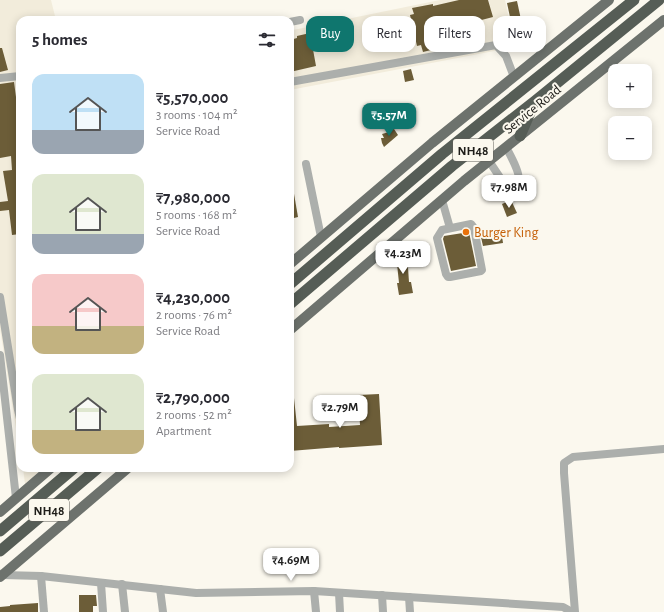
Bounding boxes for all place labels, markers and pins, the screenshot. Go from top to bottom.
pin: ₹5.57M [356,103,422,137]
pin: ₹7.98M [476,175,542,209]
place label: Burger King [474,226,538,240]
marker: Burger King [461,227,471,237]
pin: ₹4.23M [370,241,436,275]
pin: ₹2.79M [307,395,373,429]
pin: ₹4.69M [258,548,324,582]

